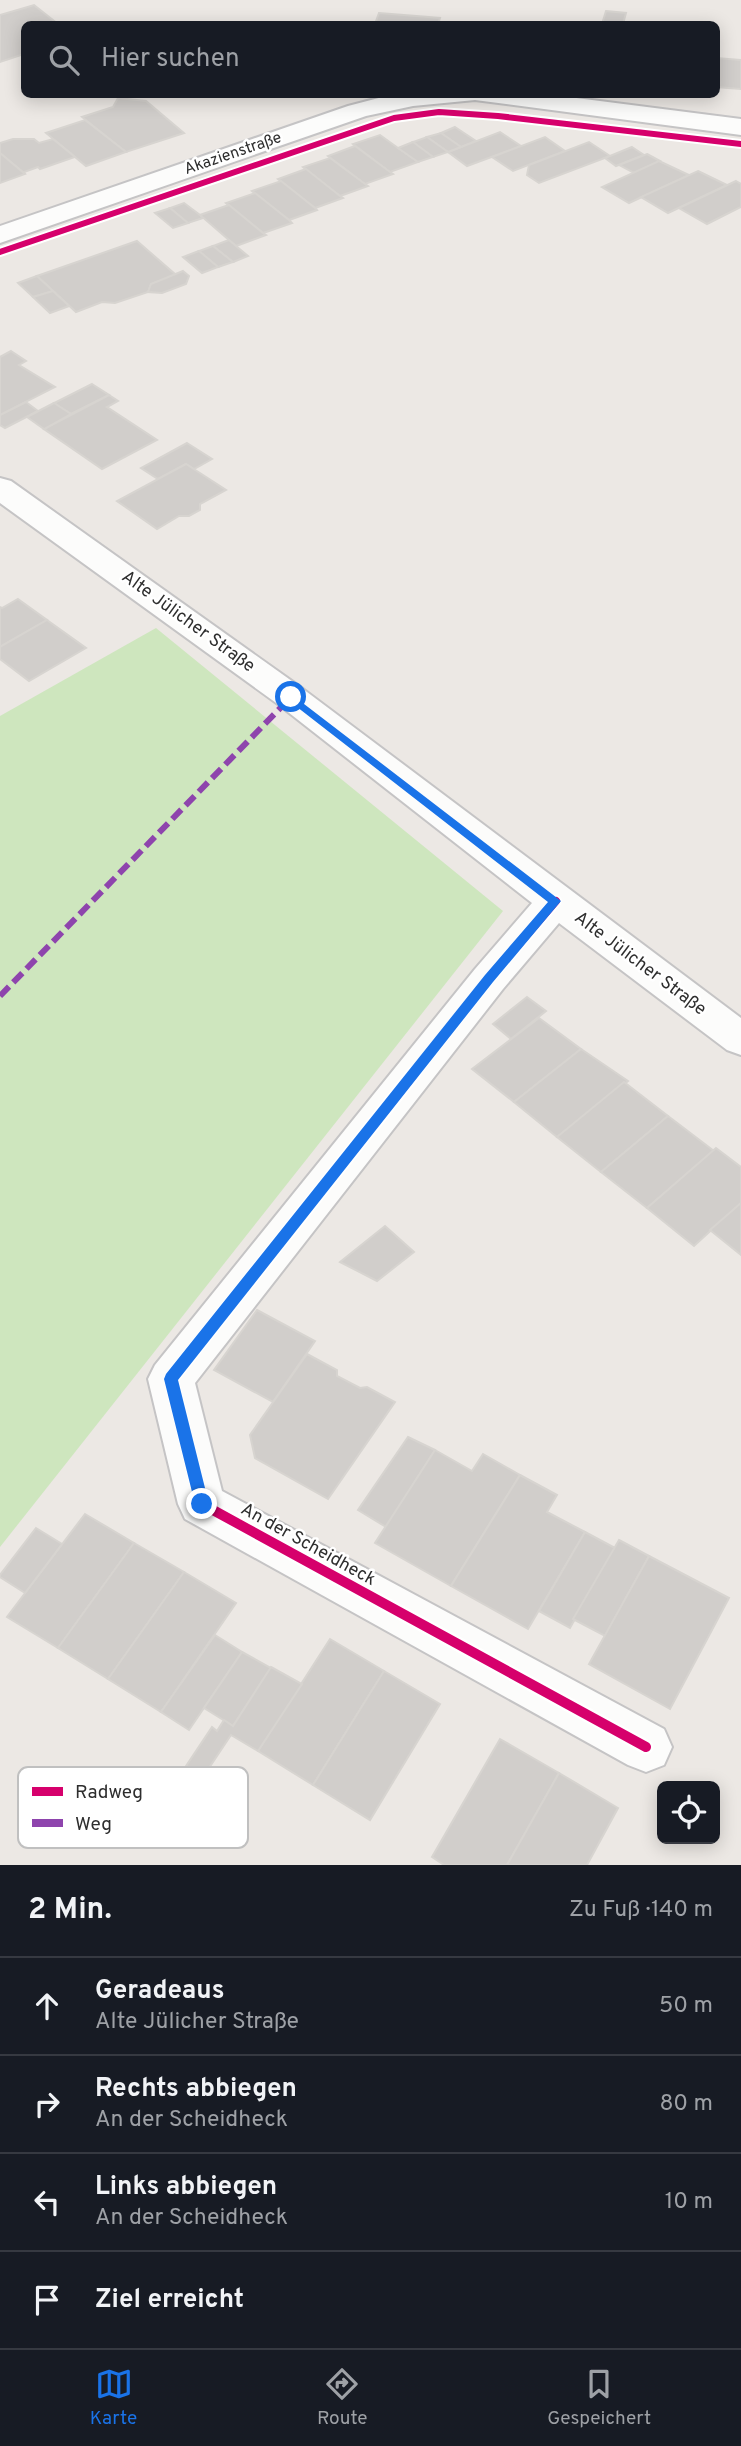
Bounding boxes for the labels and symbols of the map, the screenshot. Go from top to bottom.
street label: Akazienstraße [182,128,284,180]
street label: Alte Jülicher Straße [117,566,259,678]
route start [275,681,306,712]
street label: Alte Jülicher Straße [569,907,711,1021]
route end [186,1488,217,1519]
street label: An der Scheidheck [236,1498,380,1592]
legend [18,1767,248,1848]
text: Radweg [75,1781,143,1805]
text: Weg [75,1813,112,1837]

